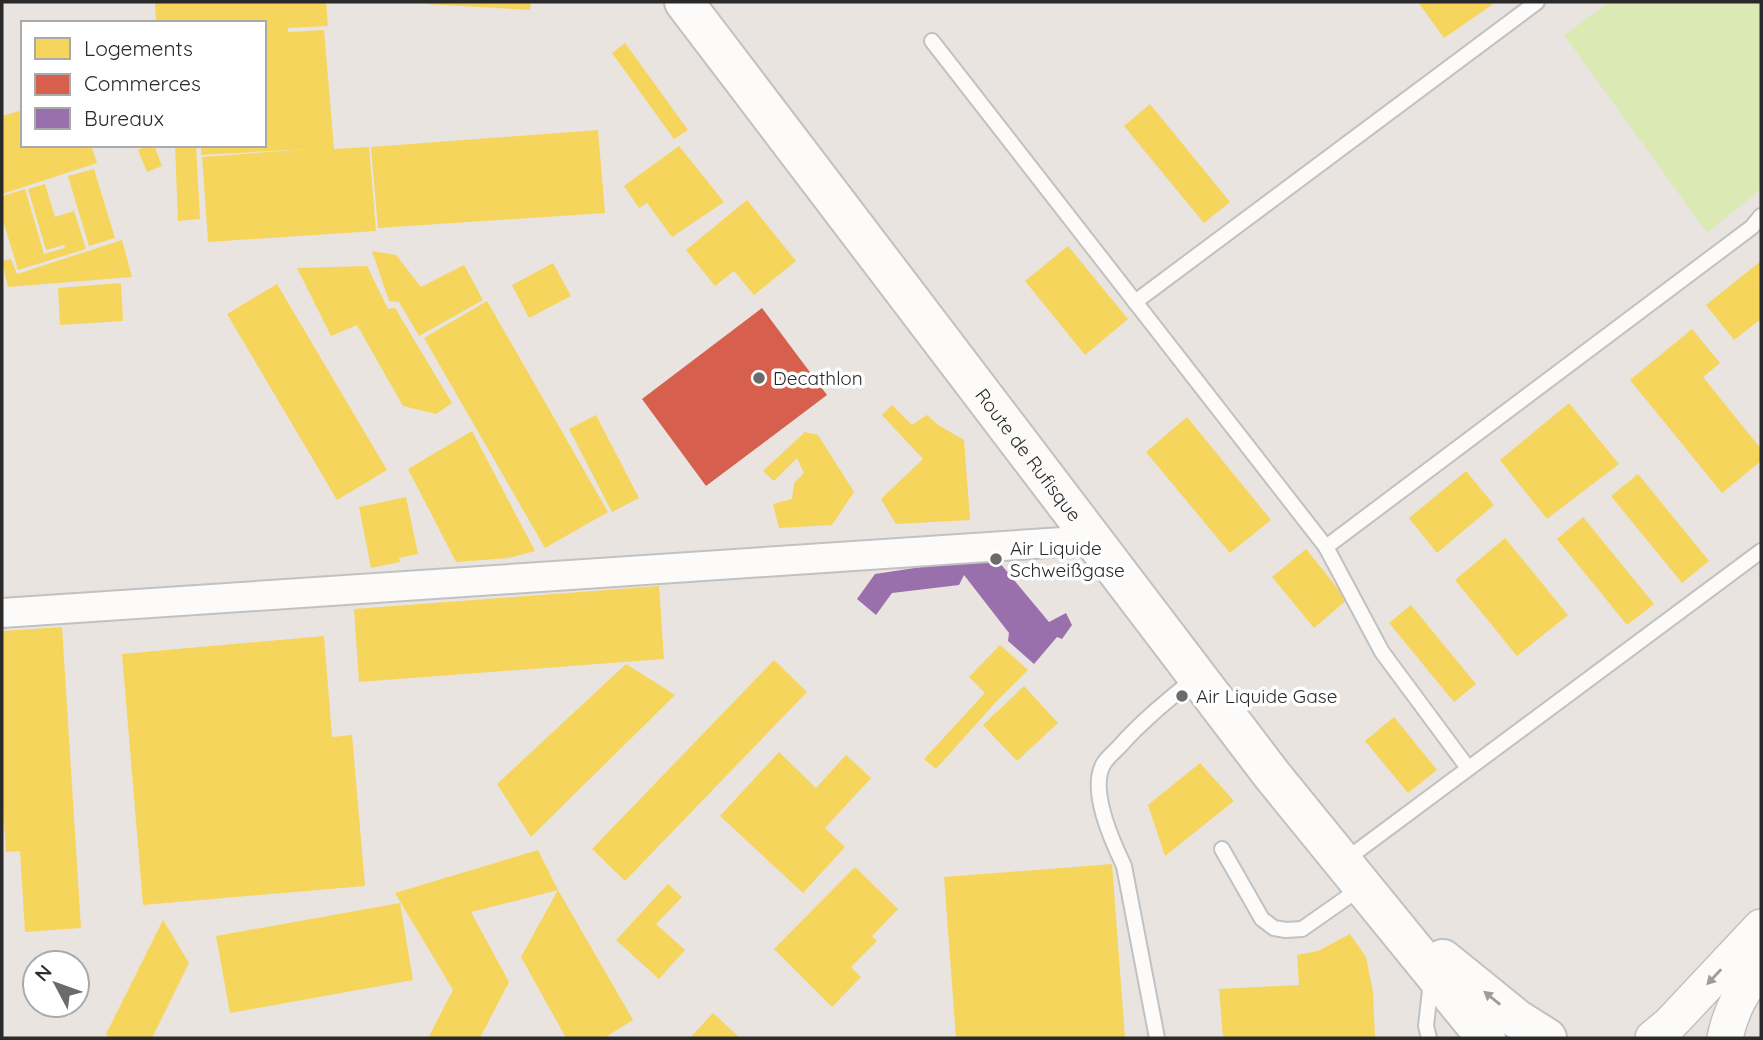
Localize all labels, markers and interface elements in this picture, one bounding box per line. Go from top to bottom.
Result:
legend [21,21,266,147]
text: Logements [84,35,193,61]
text: Commerces [84,70,201,96]
text: Bureaux [84,105,164,131]
place label: Decathlon [773,366,863,390]
marker: Decathlon [751,370,767,386]
street label: Route de Rufisque [970,384,1087,526]
place label: Air Liquide Schweißgase [1010,536,1125,582]
marker: Air Liquide Schweißgase [988,551,1004,567]
place label: Air Liquide Gase [1196,684,1338,708]
marker: Air Liquide Gase [1174,688,1190,704]
north arrow [21,949,91,1019]
text: N [30,960,57,986]
one-way arrow [1707,968,1723,985]
one-way arrow [1483,991,1501,1006]

